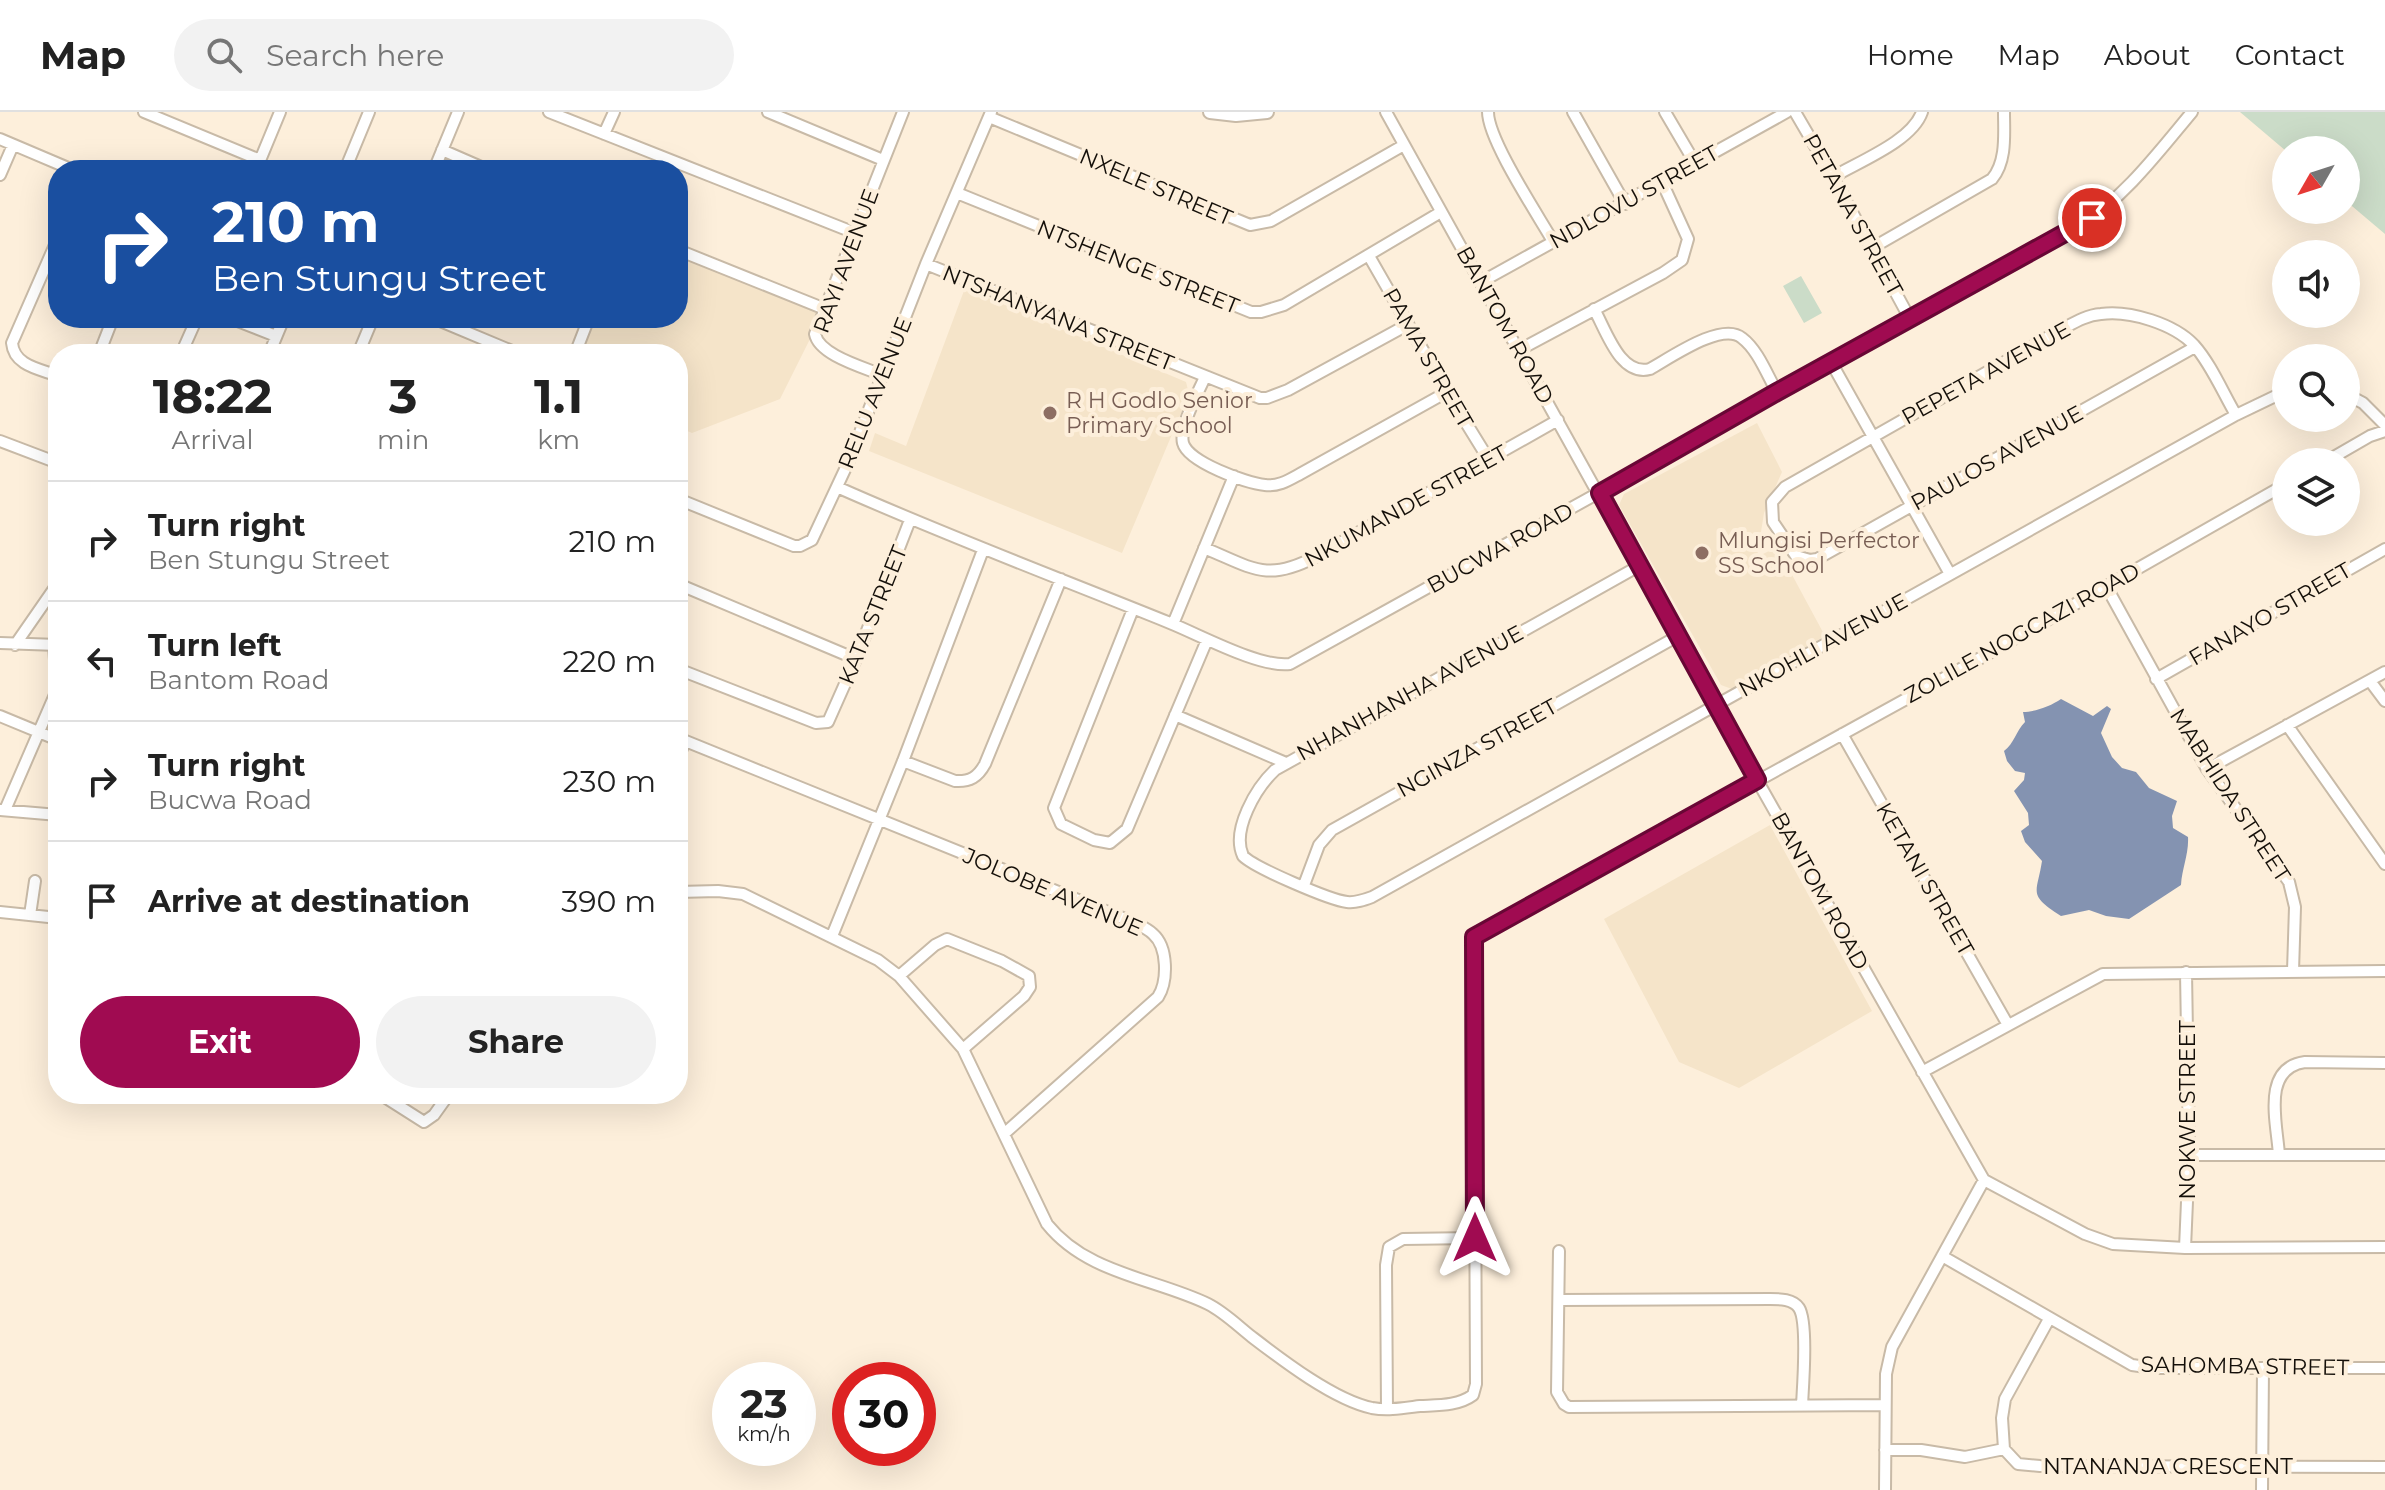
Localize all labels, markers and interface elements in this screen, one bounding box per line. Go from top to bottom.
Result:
search box [174,19,734,91]
text: Map [40,32,126,79]
icon: search [202,33,246,77]
text: Search here [266,37,444,74]
text: Home [1867,38,1954,72]
text: Map [1998,38,2060,72]
text: About [2104,38,2191,72]
text: Contact [2235,38,2345,72]
street label: PETANA STREET [1797,129,1909,301]
north arrow [2272,136,2360,224]
map controls [2272,136,2360,536]
street label: NDLOVU STREET [1545,139,1724,255]
street label: NXELE STREET [1075,143,1237,232]
pin [2058,184,2126,252]
street label: RAYI AVENUE [807,185,885,337]
text: 210 m [212,188,380,256]
icon: right [80,192,184,296]
icon: arrive [2070,196,2114,240]
street label: NTSHENGE STREET [1033,214,1243,320]
button: sound [2272,240,2360,328]
street label: BANTOM ROAD [1451,242,1559,408]
text: Ben Stungu Street [212,256,547,300]
street label: NTSHANYANA STREET [938,259,1178,377]
street label: PAMA STREET [1377,283,1479,433]
street label: RELU AVENUE [832,313,918,473]
street label: PEPETA AVENUE [1897,315,2075,431]
button: search [2272,344,2360,432]
text: 18:22 [153,367,272,425]
text: 3 [389,367,417,425]
text: 1.1 [534,367,583,425]
place label: R H Godlo Senior Primary School [1066,387,1253,439]
street label: PAULOS AVENUE [1906,399,2088,517]
marker: R H Godlo Senior Primary School [1041,404,1059,422]
text: Arrival [172,424,254,456]
text: min [377,424,429,456]
text: km [537,424,580,456]
street label: NKUMANDE STREET [1300,439,1513,573]
button: layers [2272,448,2360,536]
street label: BUCWA ROAD [1422,497,1578,599]
text: Turn right [148,507,305,544]
icon: right [80,519,124,563]
text: 210 m [569,523,656,560]
place label: Mlungisi Perfector SS School [1718,527,1920,579]
street label: KATA STREET [833,541,913,688]
text: Ben Stungu Street [148,544,390,576]
marker: Mlungisi Perfector SS School [1693,544,1711,562]
street label: FANAYO STREET [2184,556,2356,671]
street label: ZOLILE NOGCAZI ROAD [1900,557,2144,709]
street label: NKOHLI AVENUE [1734,587,1912,703]
street label: NHANHANHA AVENUE [1292,619,1528,767]
text: Turn left [148,627,281,664]
icon: left [80,639,124,683]
text: 220 m [562,643,656,680]
text: Bantom Road [148,664,329,696]
street label: NGINZA STREET [1392,693,1562,803]
street label: MABHIDA STREET [2164,703,2296,887]
text: Turn right [148,747,305,784]
icon: right [80,759,124,803]
text: 230 m [562,763,656,800]
text: Bucwa Road [148,784,312,816]
street label: KETANI STREET [1870,798,1980,961]
street label: BANTOM ROAD [1766,808,1874,974]
street label: JOLOBE AVENUE [958,842,1147,942]
icon: arrive [80,879,124,923]
text: Arrive at destination [148,883,470,920]
text: 390 m [561,883,656,920]
button: Exit [80,996,360,1088]
button: Share [376,996,656,1088]
street label: NOKWE STREET [2174,1020,2201,1200]
position arrow [1433,1196,1517,1280]
street label: SAHOMBA STREET [2140,1351,2350,1381]
speed limit sign: 30 [832,1362,936,1466]
text: 23 [740,1379,788,1428]
text: km/h [737,1422,791,1446]
street label: NTANANJA CRESCENT [2043,1453,2293,1480]

